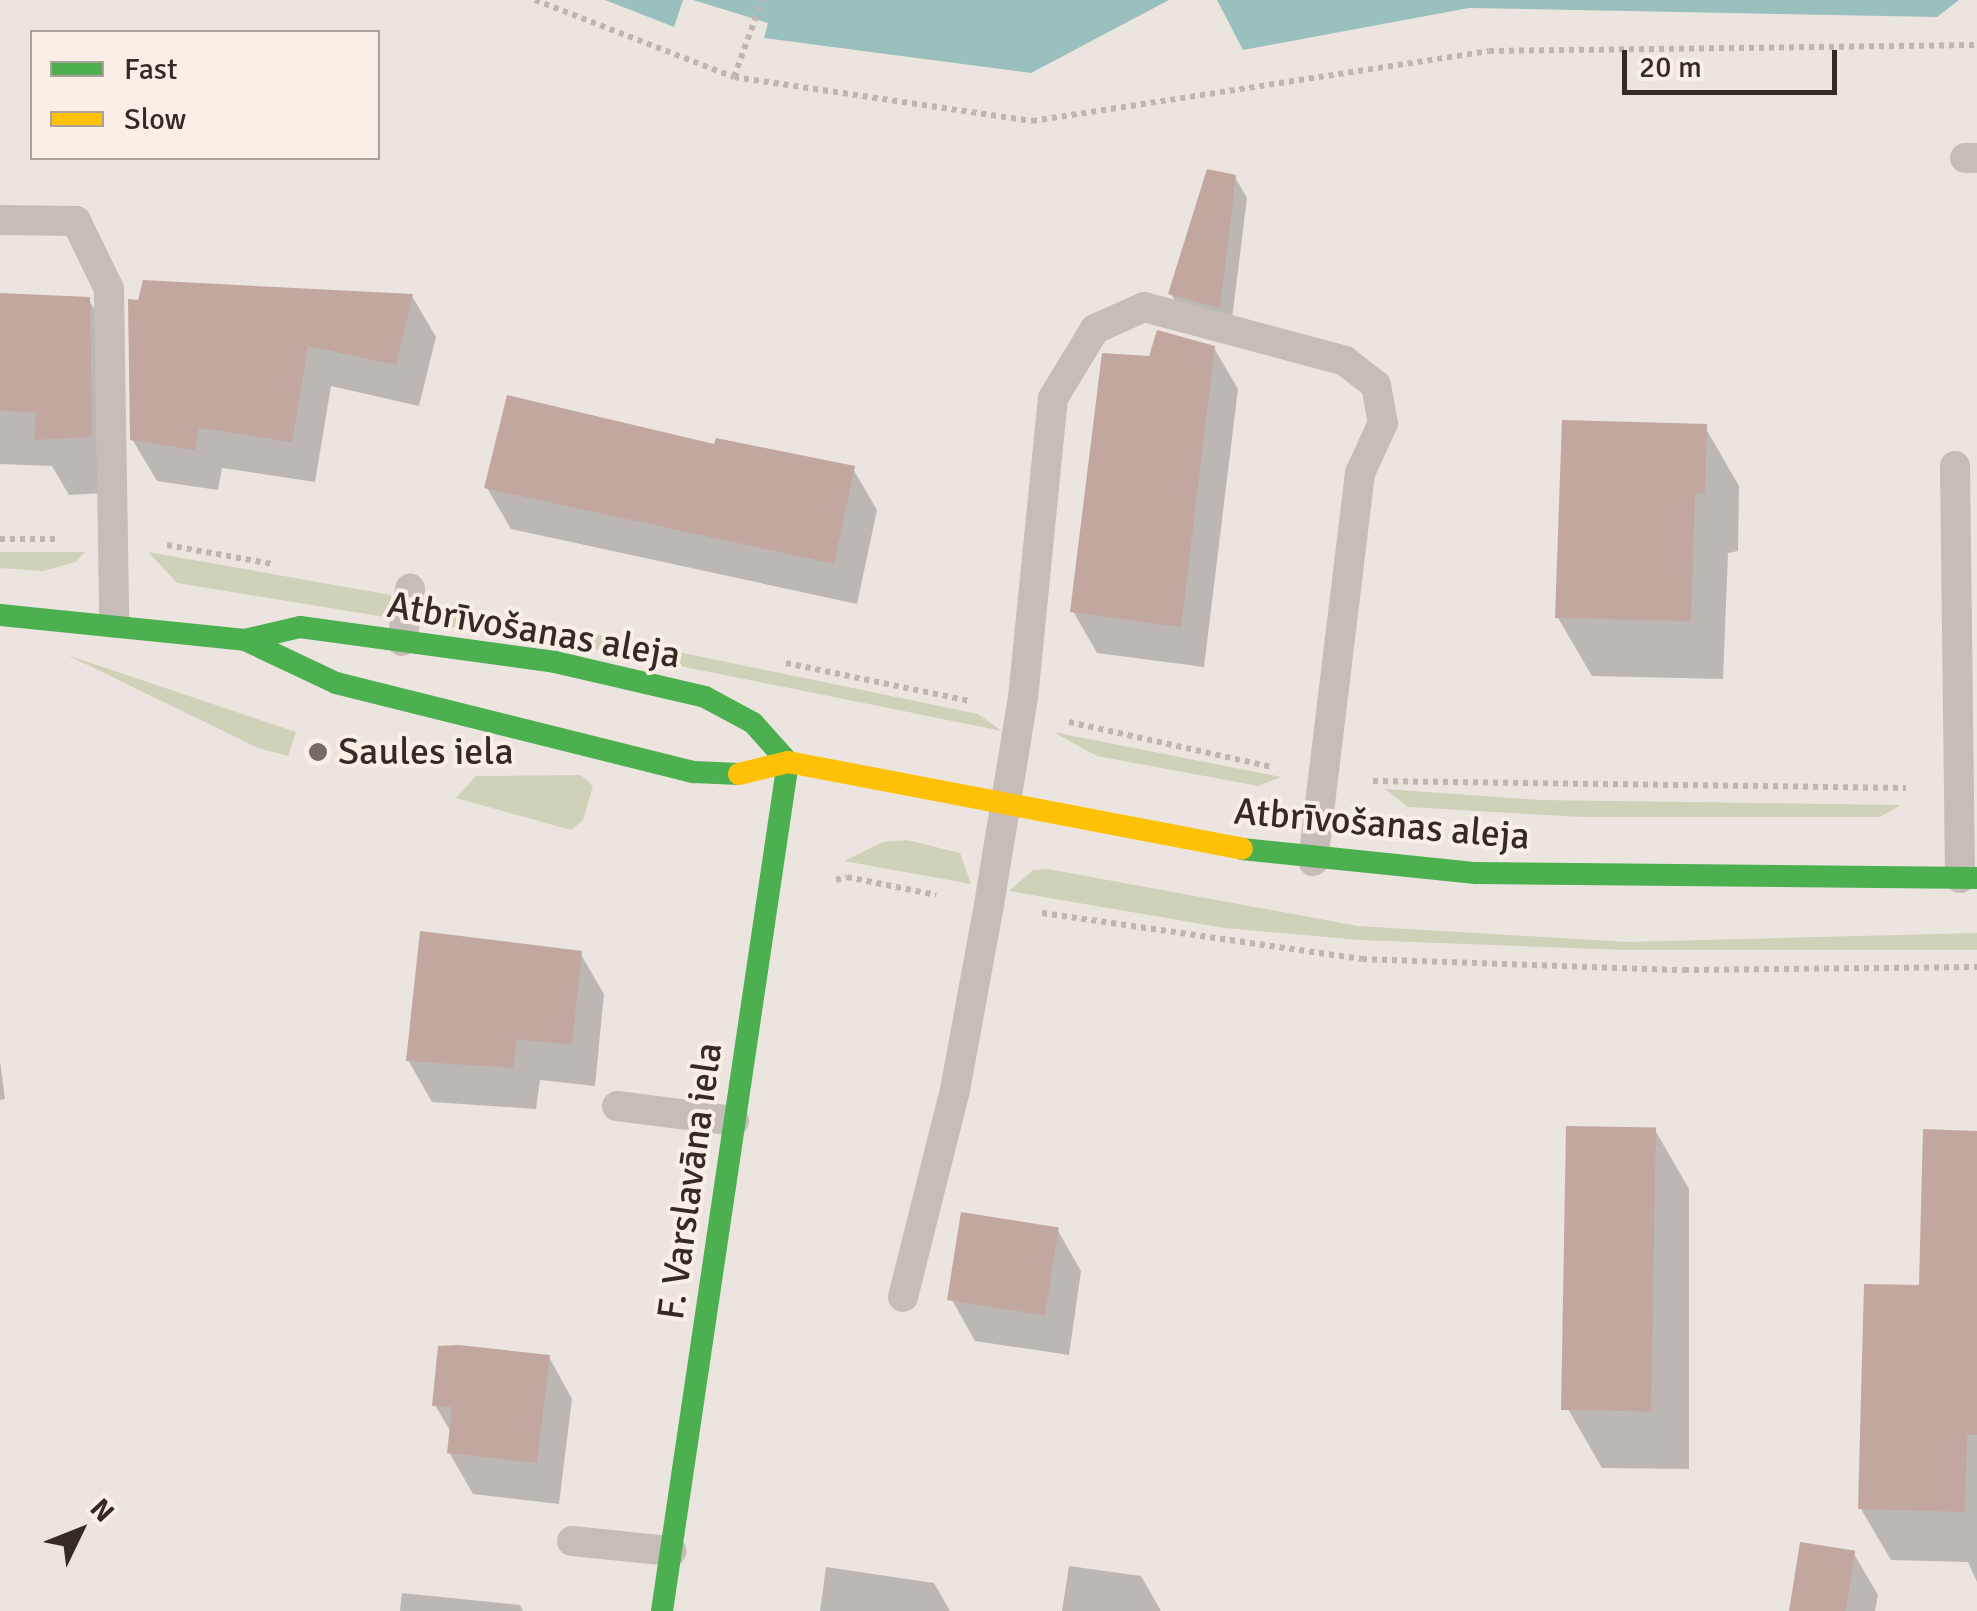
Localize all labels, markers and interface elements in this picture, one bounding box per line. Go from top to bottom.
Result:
legend [30,30,380,160]
scale bar [1627,30,1842,92]
text: 20 m [1639,49,1702,86]
text: Fast [124,51,177,88]
text: Slow [124,101,186,138]
street label: Atbrīvošanas aleja [384,582,684,678]
place label: Saules iela [338,729,514,775]
marker: Saules iela [307,741,329,763]
street label: Atbrīvošanas aleja [1232,788,1532,860]
street label: F. Varslavāna iela [648,1040,732,1322]
north arrow [30,1481,130,1581]
text: N [83,1492,121,1529]

